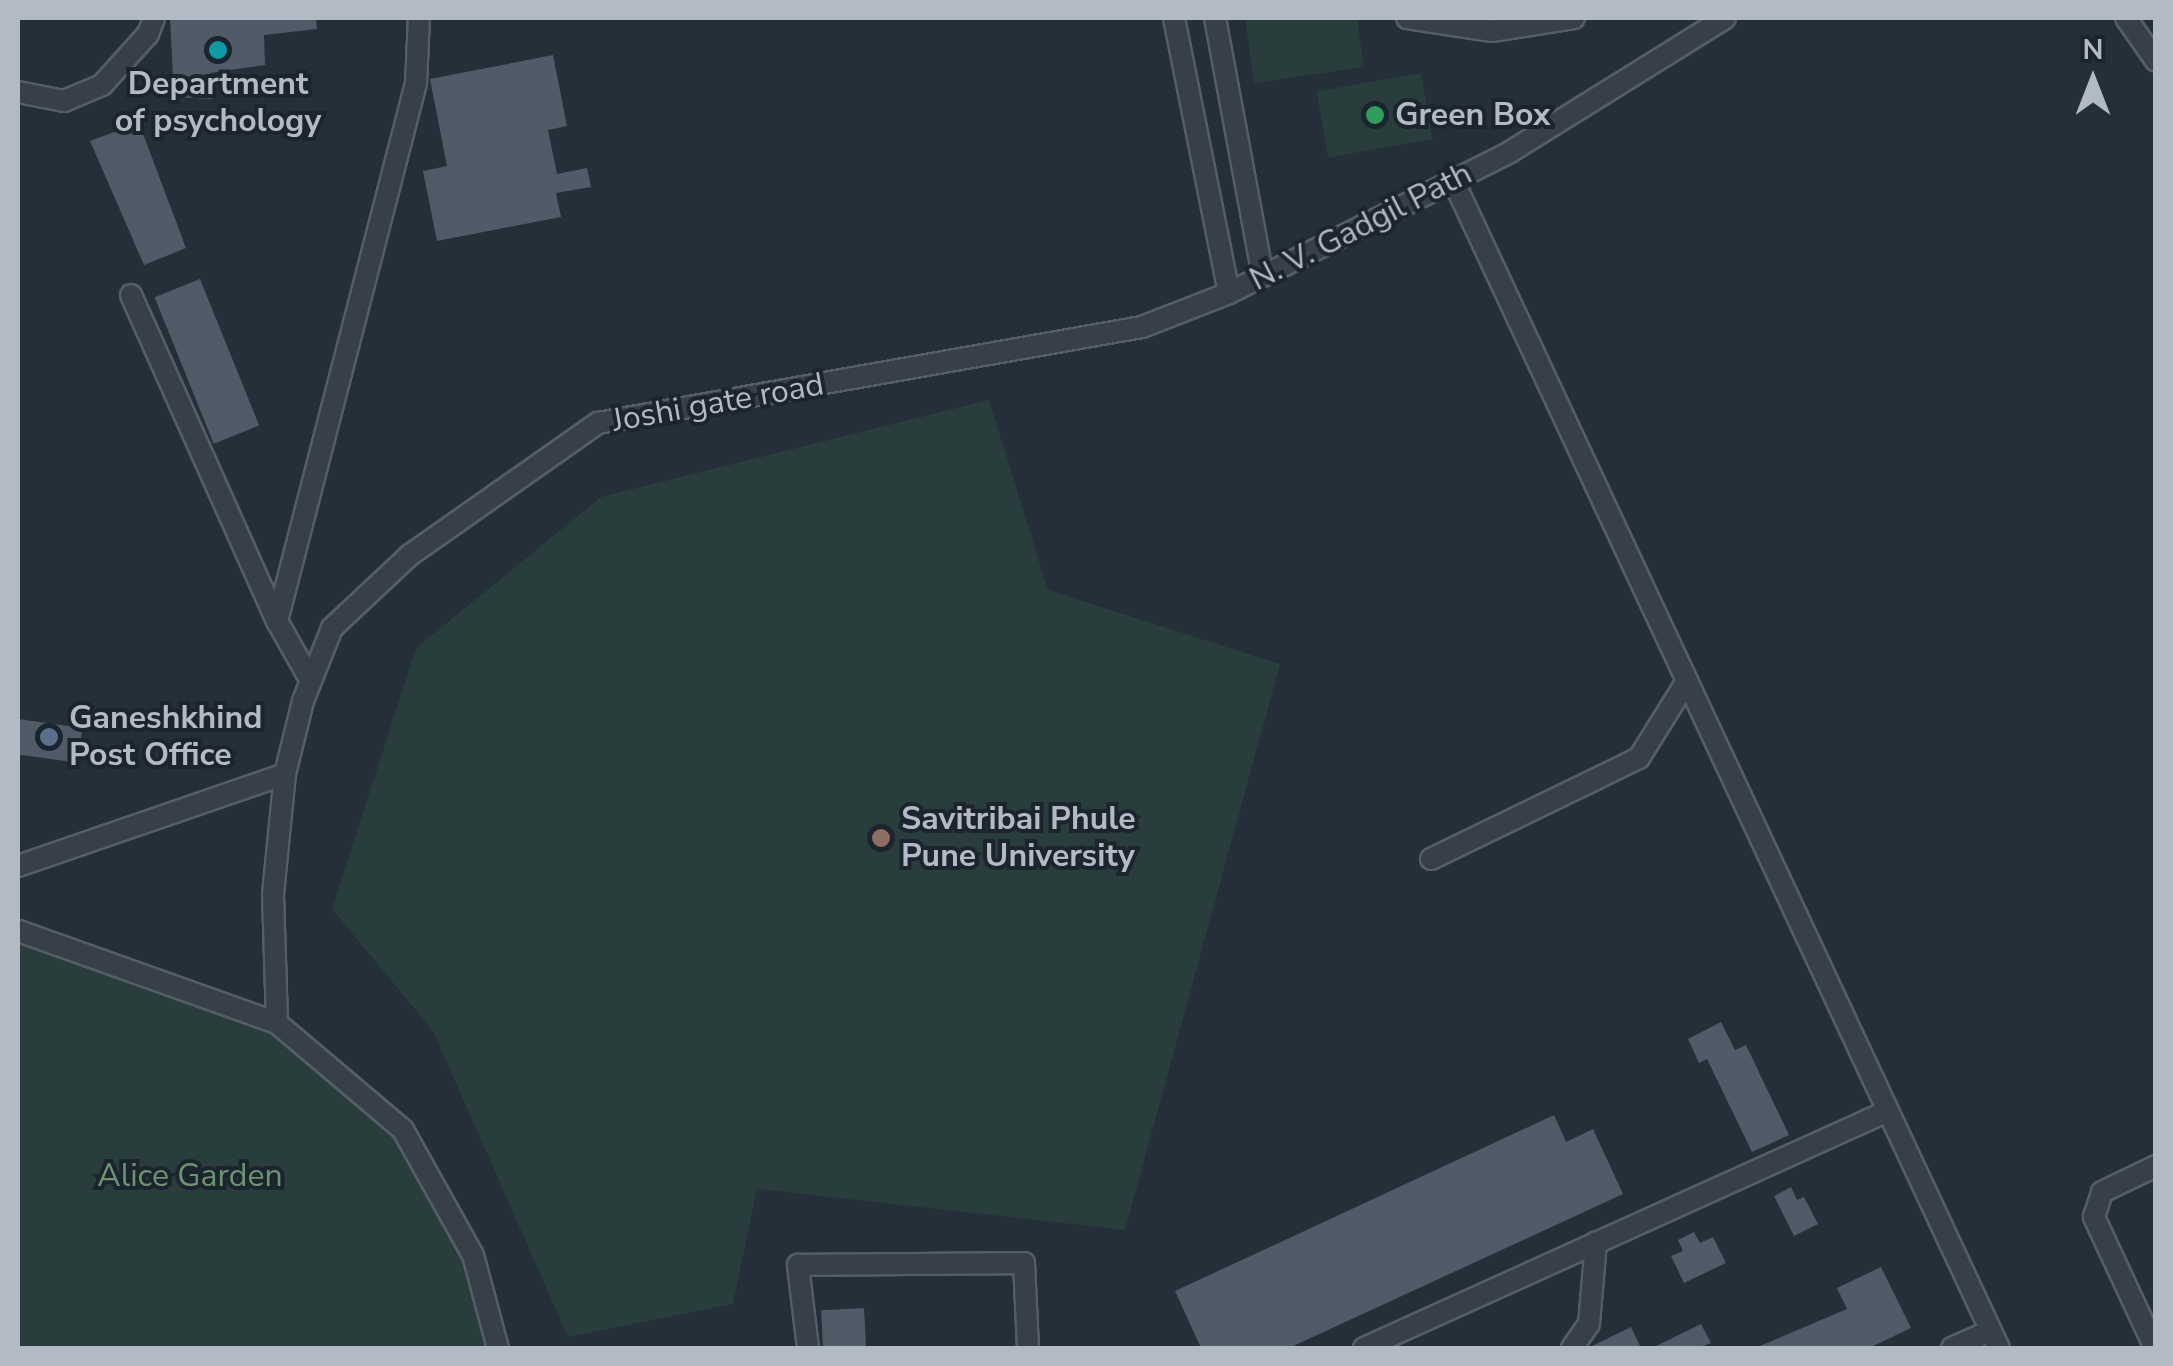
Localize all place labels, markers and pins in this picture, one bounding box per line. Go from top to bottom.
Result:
marker: Department of psychology [207,39,229,61]
place label: Department of psychology [115,66,321,141]
place label: Green Box [1395,96,1550,134]
marker: Green Box [1364,104,1386,126]
place label: Ganeshkhind Post Office [69,700,262,775]
marker: Ganeshkhind Post Office [38,726,60,748]
place label: Savitribai Phule Pune University [901,801,1136,876]
marker: Savitribai Phule Pune University [870,827,892,849]

